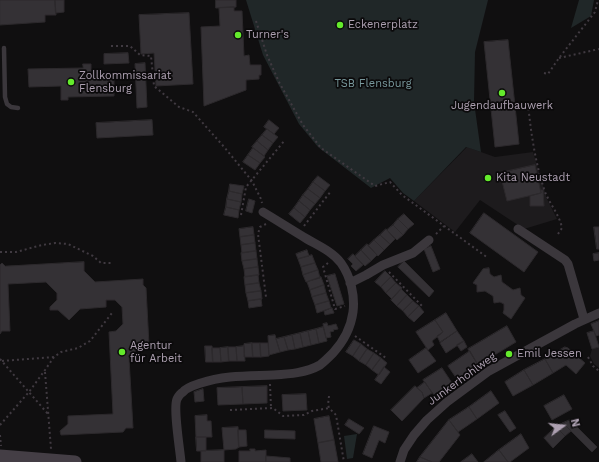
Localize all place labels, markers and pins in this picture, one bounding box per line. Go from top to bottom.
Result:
place label: Eckenerplatz [348,18,418,32]
marker: Eckenerplatz [335,20,345,30]
place label: Turner's [246,28,289,42]
marker: Turner's [233,30,243,40]
place label: Zollkommissariat Flensburg [79,69,171,95]
marker: Zollkommissariat Flensburg [66,77,76,87]
marker: Jugendaufbauwerk [497,88,507,98]
place label: Jugendaufbauwerk [451,99,553,113]
place label: Kita Neustadt [496,171,570,185]
marker: Kita Neustadt [483,173,493,183]
place label: Agentur für Arbeit [130,339,182,365]
marker: Agentur für Arbeit [117,347,127,357]
place label: Emil Jessen [517,347,582,361]
marker: Emil Jessen [504,349,514,359]

